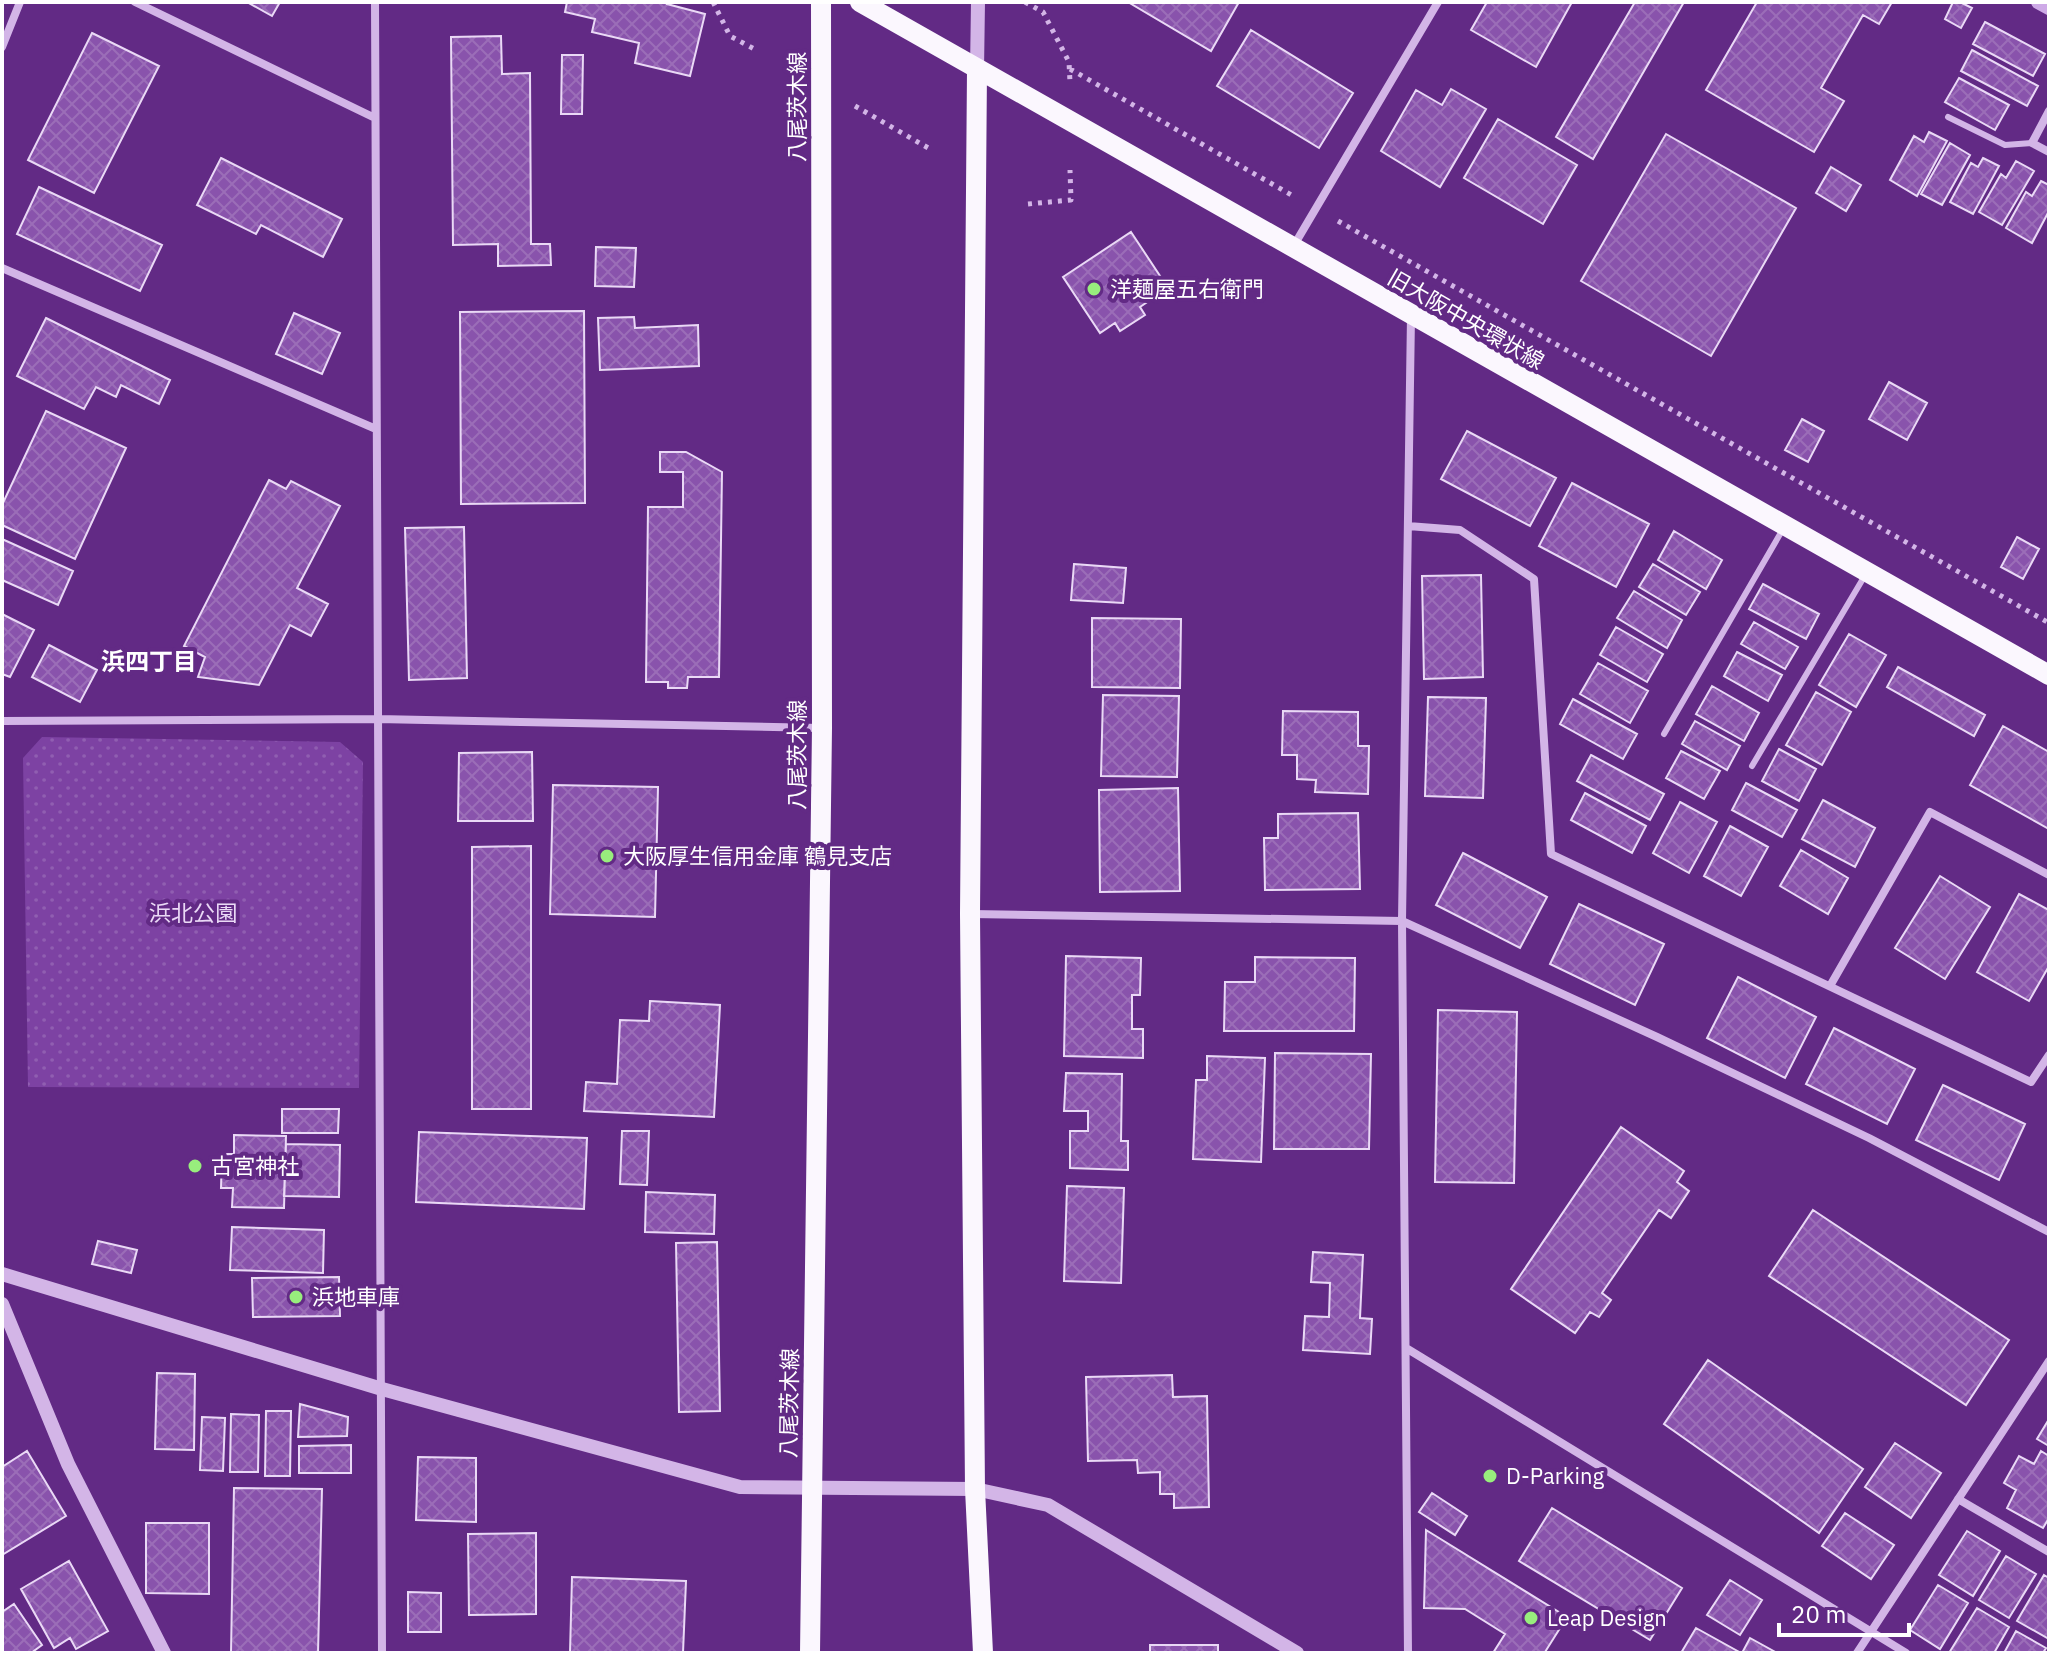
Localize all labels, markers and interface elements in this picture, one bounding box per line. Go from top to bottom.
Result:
street label: 八尾茨木線 [782,52,811,162]
street label: 旧大阪中央環状線 [1383,262,1550,375]
place label: 洋麺屋五右衛門 [1110,274,1264,303]
marker: 洋麺屋五右衛門 [1085,280,1103,298]
district label: 浜四丁目 [101,645,197,677]
street label: 八尾茨木線 [782,700,811,810]
place label: 大阪厚生信用金庫 鶴見支店 [623,841,892,870]
marker: 大阪厚生信用金庫 鶴見支店 [598,847,616,865]
park label: 浜北公園 [149,898,237,927]
place label: 古宮神社 [211,1151,299,1180]
marker: 古宮神社 [186,1157,204,1175]
place label: 浜地車庫 [312,1282,400,1311]
marker: 浜地車庫 [287,1288,305,1306]
street label: 八尾茨木線 [773,1348,804,1458]
place label: D-Parking [1506,1461,1604,1490]
marker: D-Parking [1481,1467,1499,1485]
scale bar [1779,1587,1909,1637]
text: 20 m [1791,1598,1846,1630]
place label: Leap Design [1547,1603,1667,1632]
marker: Leap Design [1522,1609,1540,1627]

